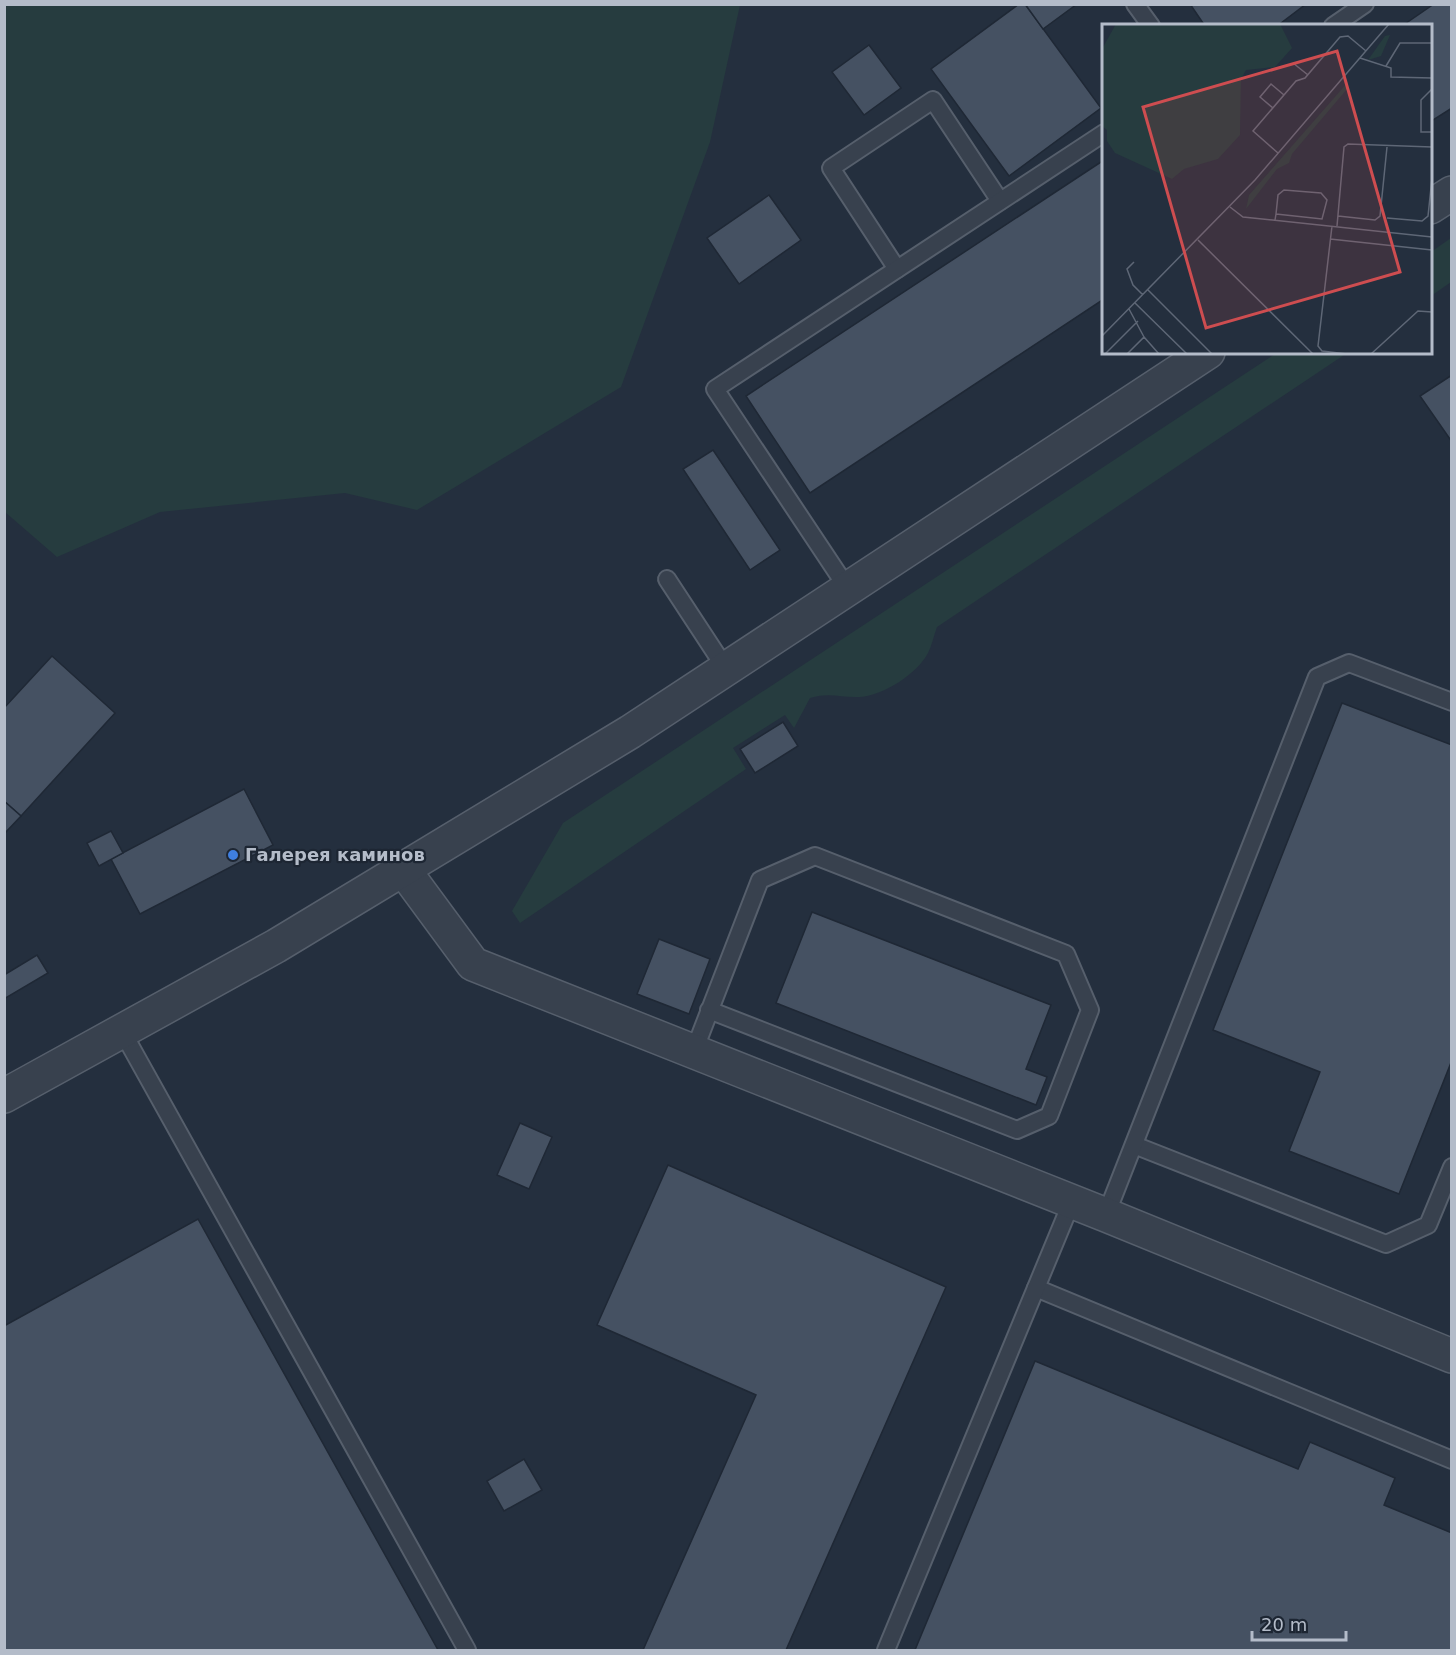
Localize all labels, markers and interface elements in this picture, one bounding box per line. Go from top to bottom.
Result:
inset map [1102,24,1432,354]
place label: Галерея каминов [245,844,425,865]
marker: Галерея каминов [226,848,240,862]
scale bar [1252,1604,1346,1642]
text: 20 m [1261,1614,1307,1635]

